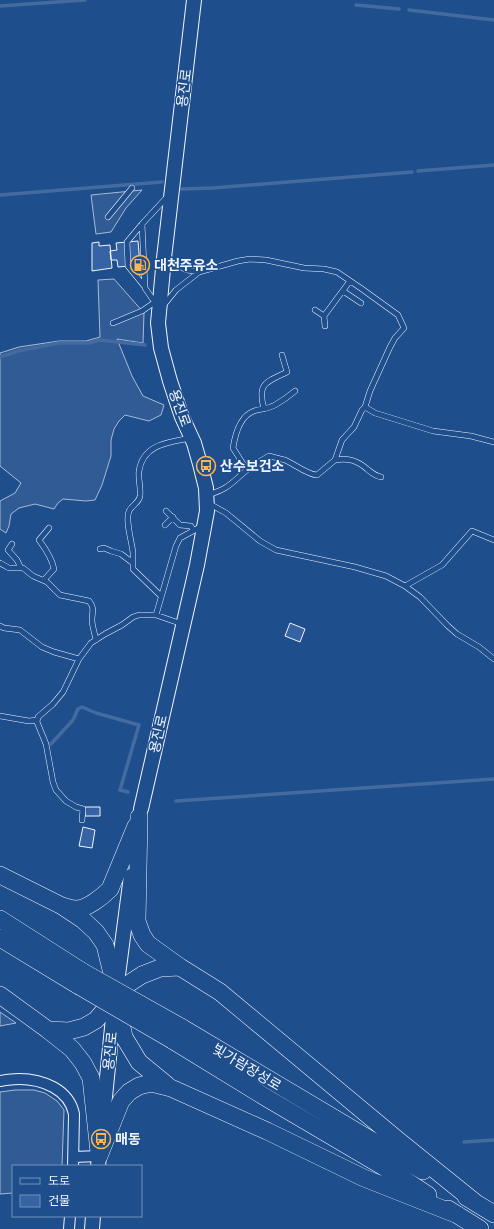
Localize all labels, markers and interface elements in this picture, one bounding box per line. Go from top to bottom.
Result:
street label: 용진로 [174,68,194,108]
fuel station icon: 대천주유소 [129,254,151,276]
place label: 대천주유소 [154,257,219,273]
street label: 용진로 [166,387,194,429]
bus stop icon: 산수보건소 [195,455,217,477]
place label: 산수보건소 [220,458,285,474]
street label: 용진로 [146,713,170,755]
street label: 용진로 [100,1031,120,1071]
street label: 빛가람장성로 [210,1040,284,1094]
bus stop icon: 매동 [90,1128,112,1150]
place label: 매동 [115,1131,141,1147]
legend [12,1165,142,1217]
text: 도로 [48,1174,70,1188]
text: 건물 [48,1194,70,1208]

